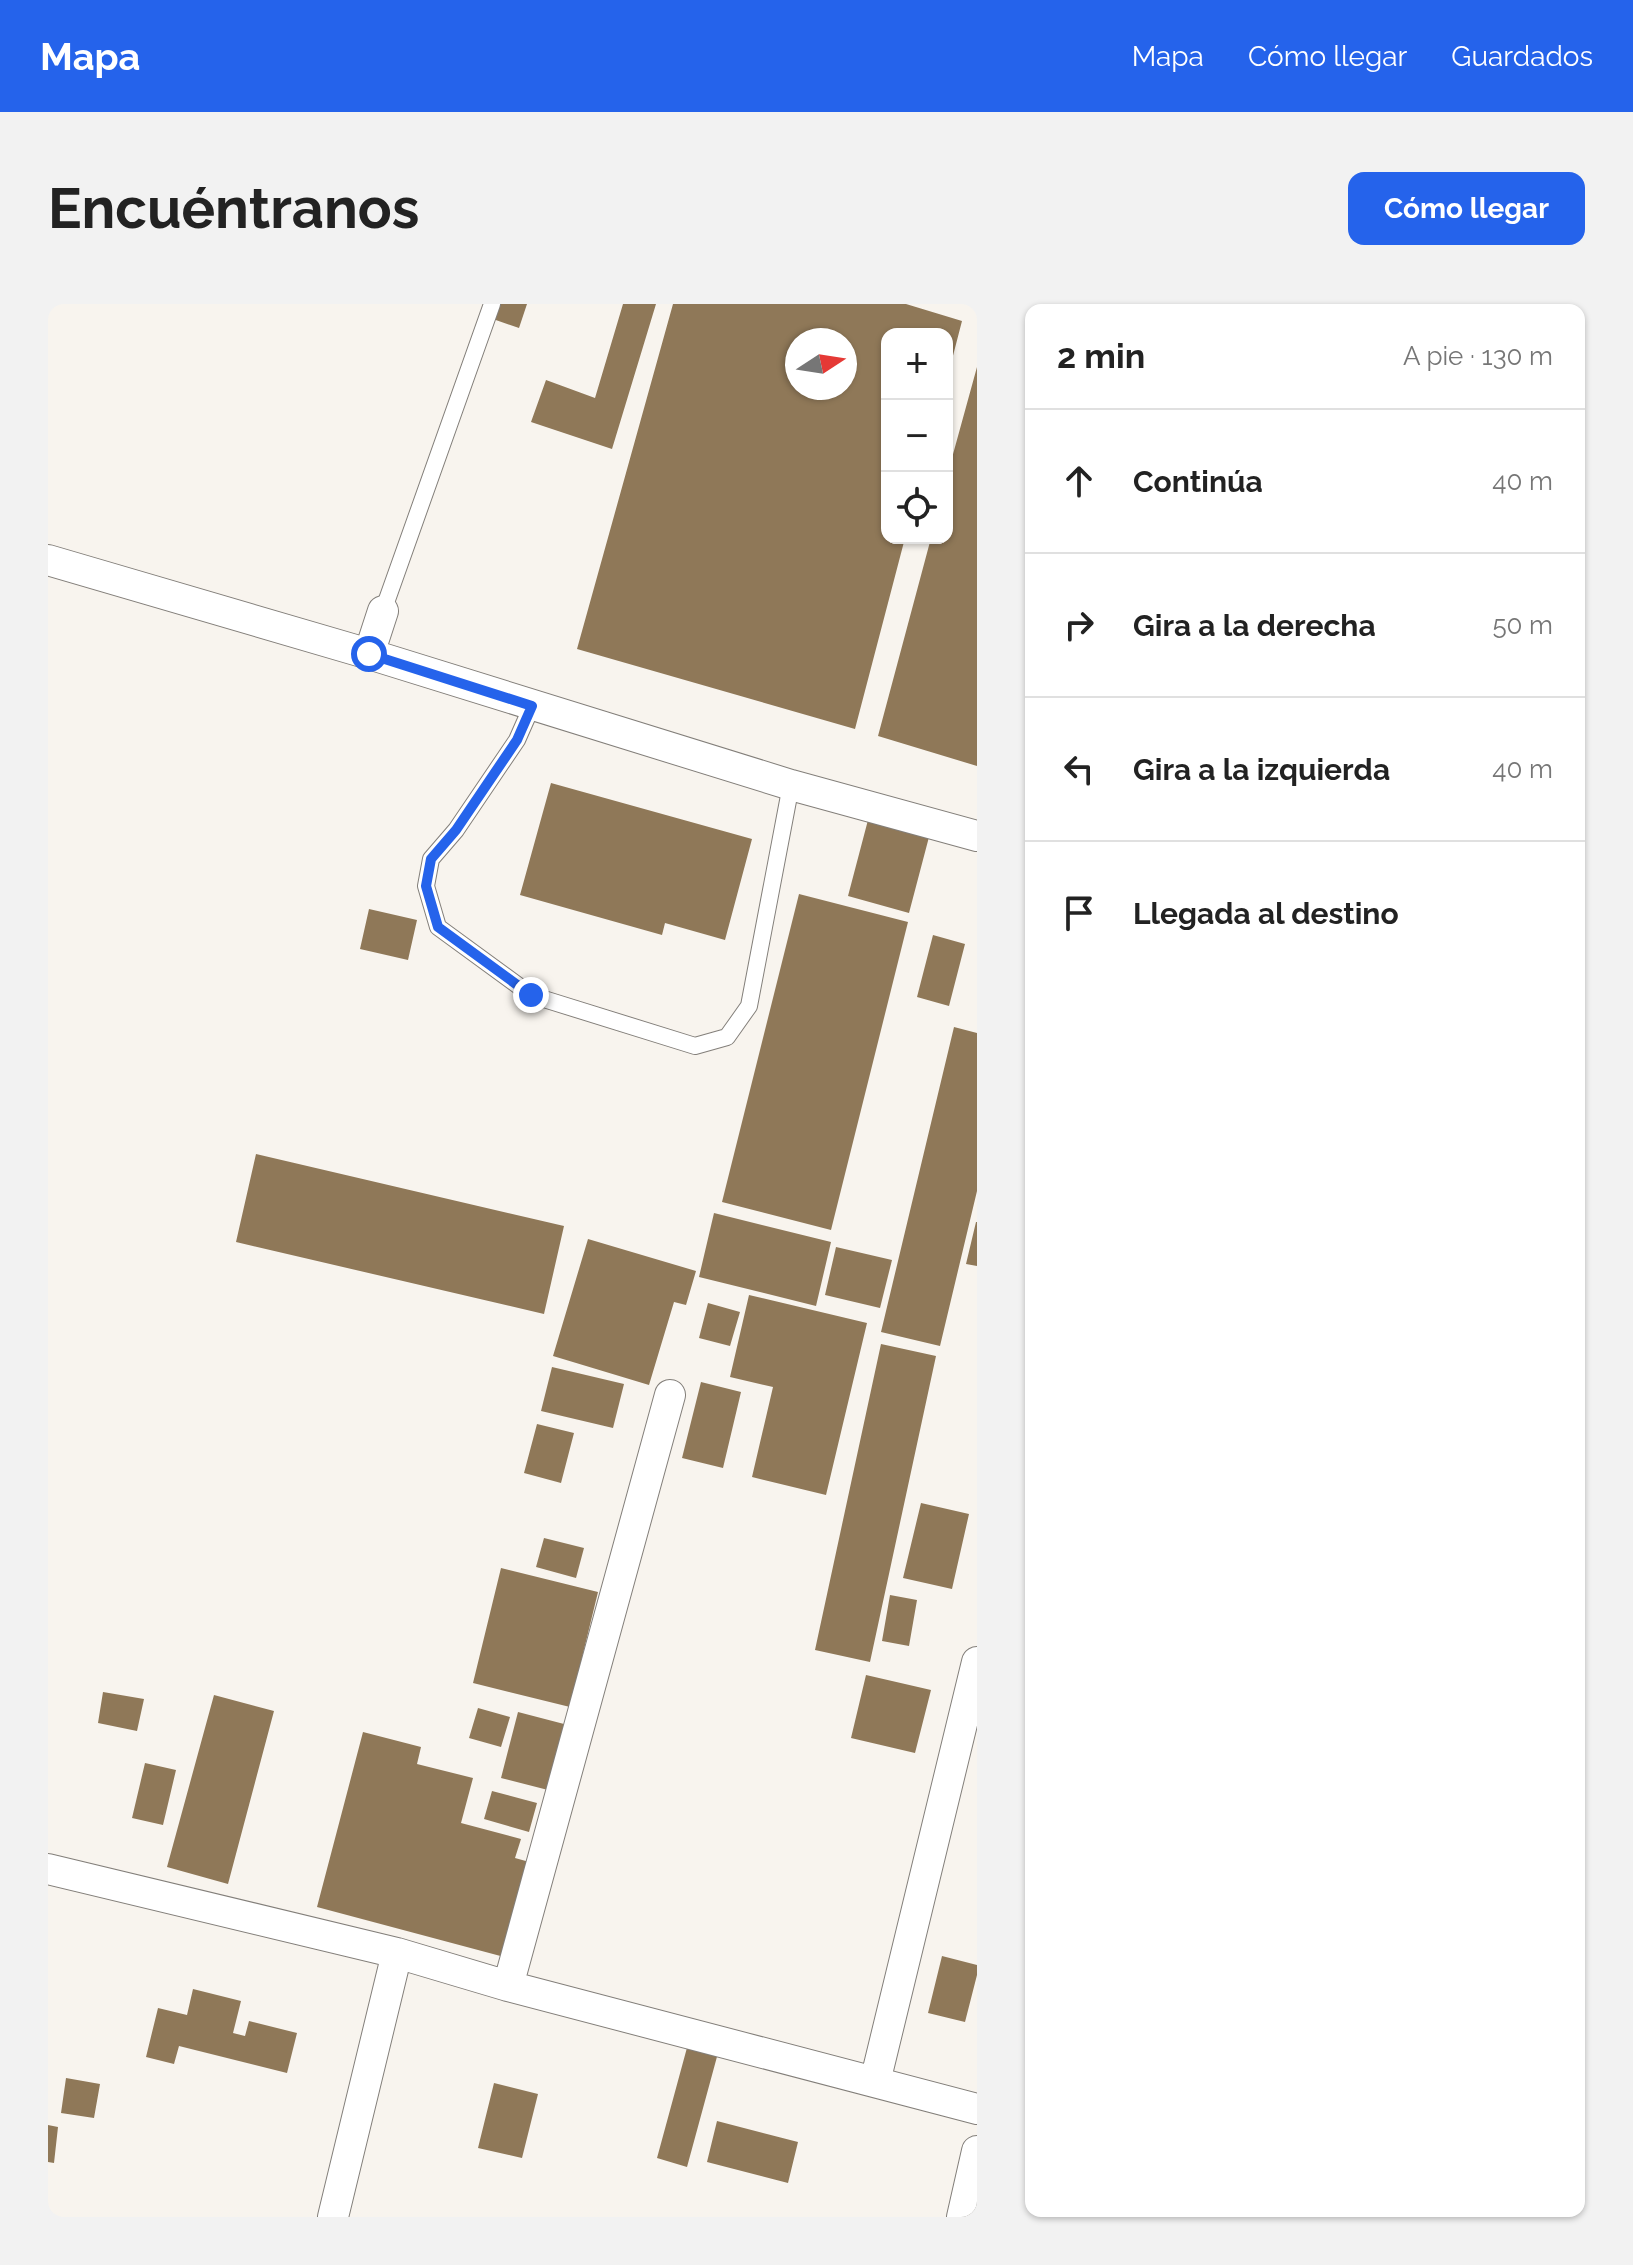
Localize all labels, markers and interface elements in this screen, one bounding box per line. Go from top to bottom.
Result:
text: Mapa [40,34,140,79]
text: Mapa [1132,40,1204,73]
text: Cómo llegar [1248,40,1407,73]
text: Guardados [1451,40,1593,73]
button: Cómo llegar [1348,172,1585,245]
text: Encuéntranos [48,175,419,241]
north arrow [785,328,857,400]
map controls [881,328,953,544]
button: + [881,328,953,400]
text: 2 min [1057,336,1145,376]
text: A pie · 130 m [1403,341,1553,371]
button: − [881,400,953,472]
icon: ahead [1057,459,1101,503]
text: Continúa [1133,464,1263,499]
text: 40 m [1492,466,1553,496]
button: locate [881,472,953,544]
icon: right [1057,603,1101,647]
text: Gira a la derecha [1133,608,1376,643]
text: 50 m [1492,610,1553,640]
route start [351,636,387,672]
icon: left [1057,747,1101,791]
text: Gira a la izquierda [1133,752,1390,787]
text: 40 m [1492,754,1553,784]
icon: arrive [1057,891,1101,935]
text: Llegada al destino [1133,896,1399,931]
route end [513,977,549,1013]

